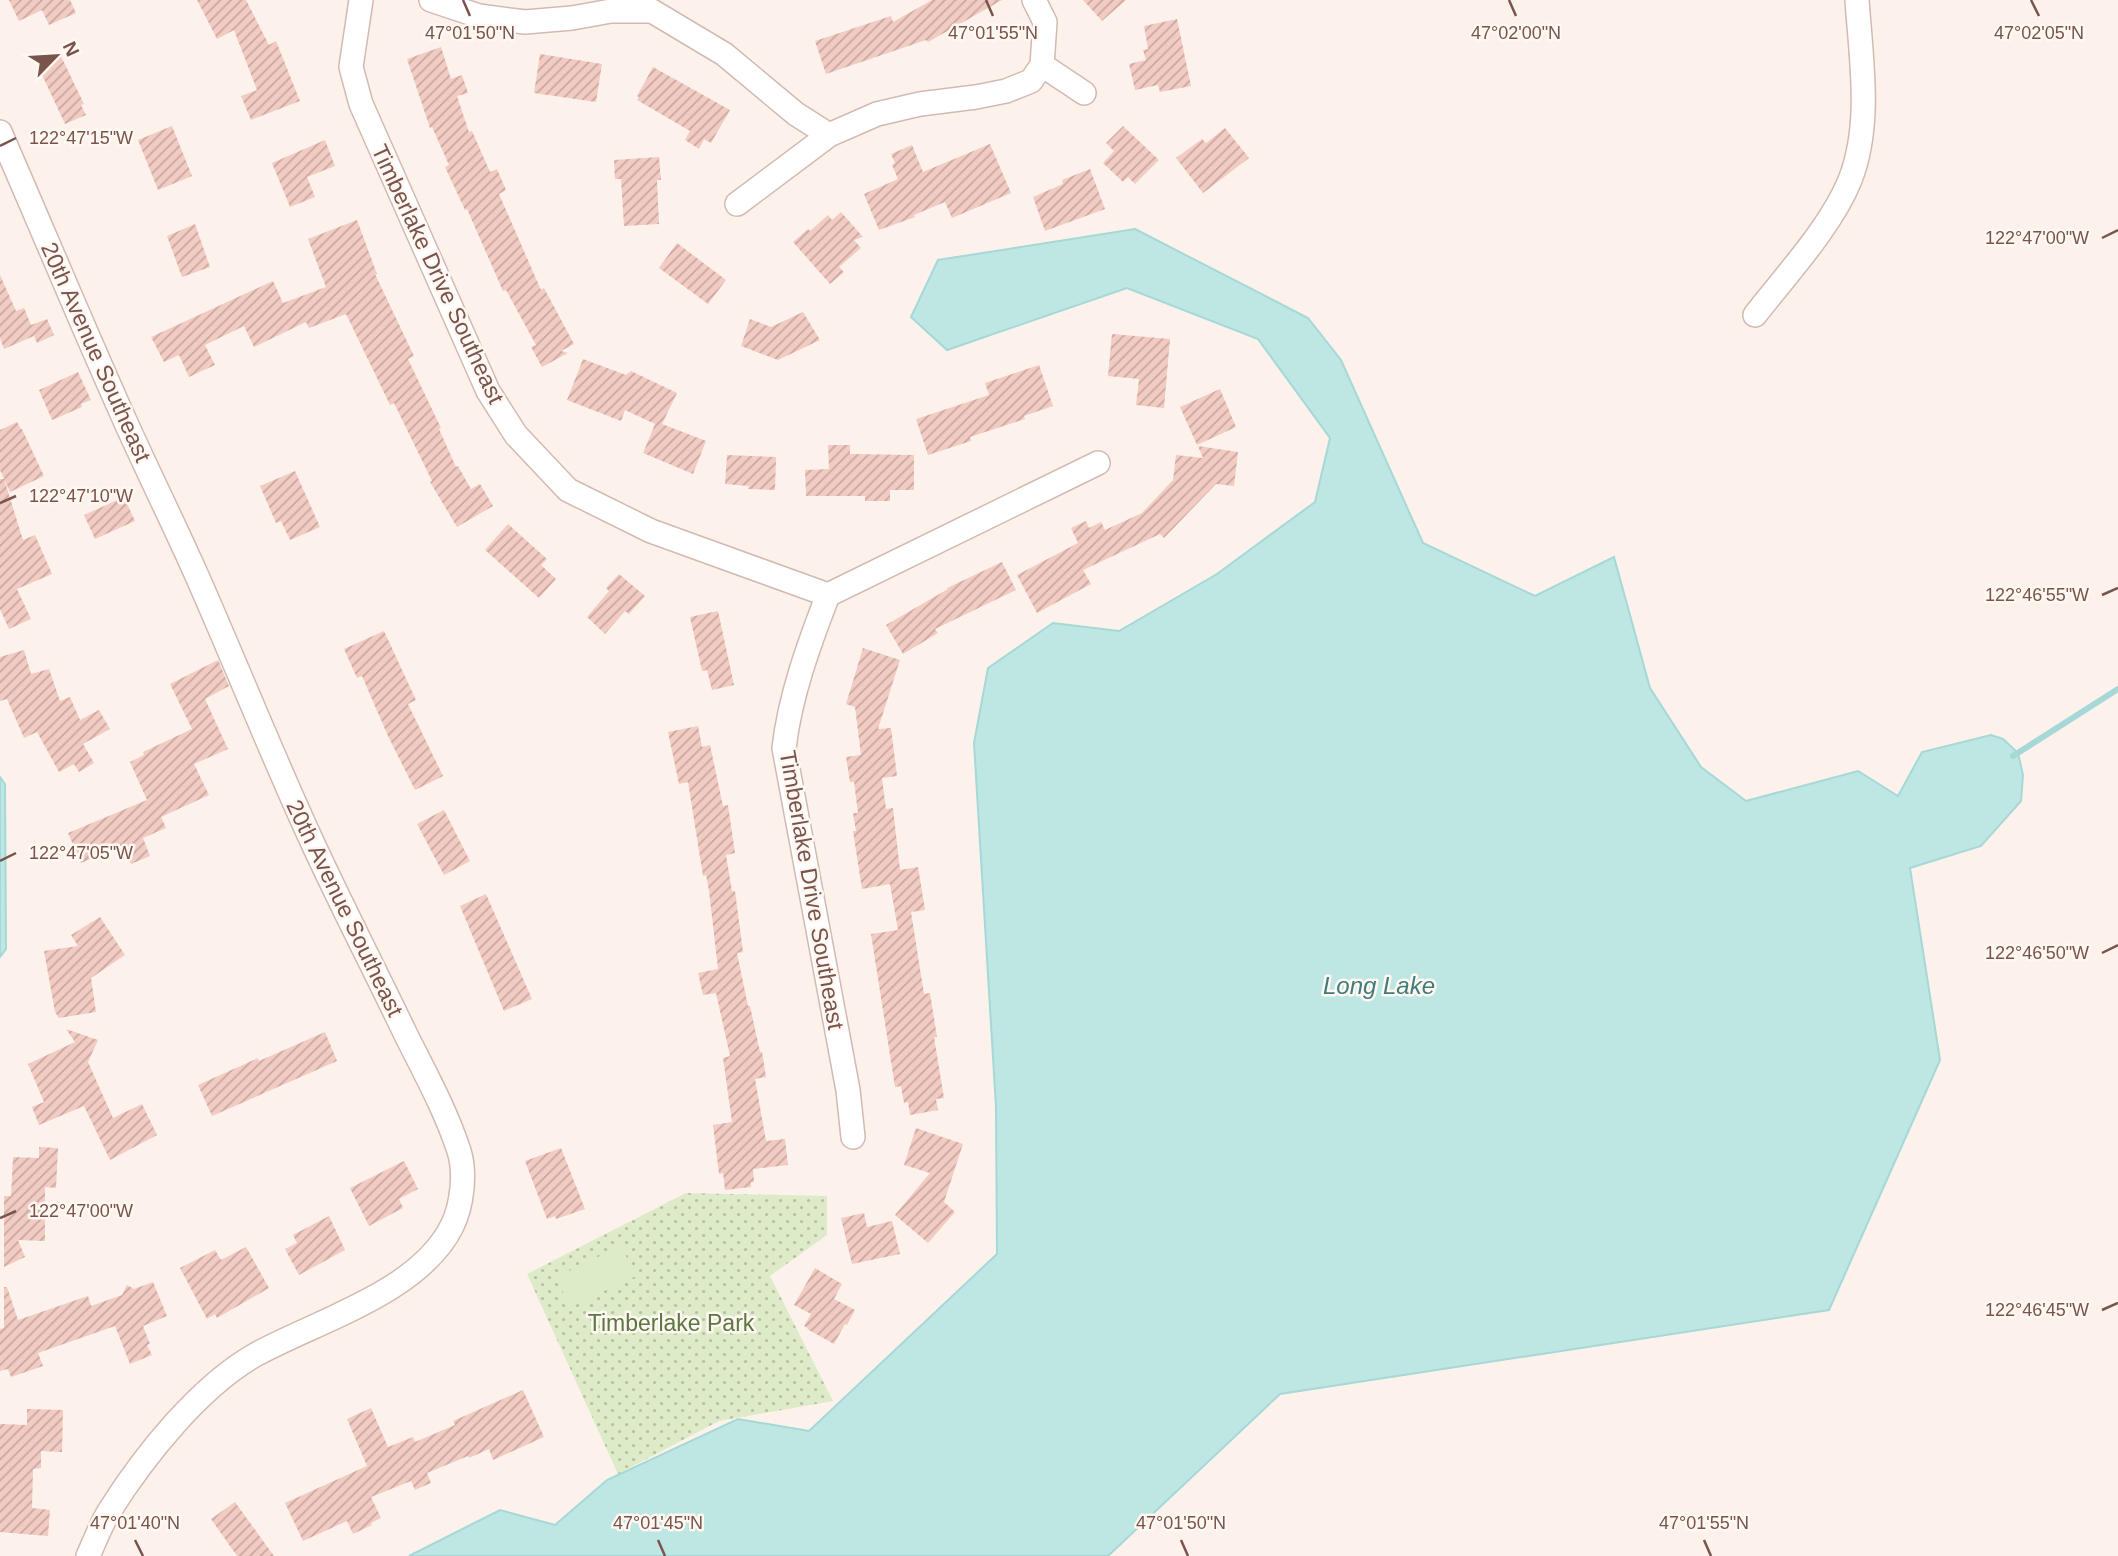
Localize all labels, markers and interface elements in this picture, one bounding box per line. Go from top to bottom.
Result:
north arrow [21,21,91,91]
text: 47°01'50"N [425,23,515,43]
text: 47°01'55"N [948,23,1038,43]
text: 47°02'00"N [1471,23,1561,43]
text: 47°02'05"N [1994,23,2084,43]
text: N [59,38,83,60]
text: 122°47'15"W [29,128,133,148]
street label: Timberlake Drive Southeast [366,140,510,408]
text: 122°47'00"W [1985,228,2089,248]
street label: 20th Avenue Southeast [36,238,156,466]
text: 122°47'10"W [29,486,133,506]
text: 122°46'55"W [1985,585,2089,605]
street label: Timberlake Drive Southeast [775,748,849,1032]
street label: 20th Avenue Southeast [281,796,409,1021]
text: 122°47'05"W [29,843,133,863]
text: 122°46'50"W [1985,943,2089,963]
water label: Long Lake [1323,972,1435,999]
text: 122°47'00"W [29,1201,133,1221]
text: 122°46'45"W [1985,1300,2089,1320]
park label: Timberlake Park [588,1310,755,1336]
text: 47°01'40"N [90,1513,180,1533]
text: 47°01'45"N [613,1513,703,1533]
text: 47°01'50"N [1136,1513,1226,1533]
text: 47°01'55"N [1659,1513,1749,1533]

